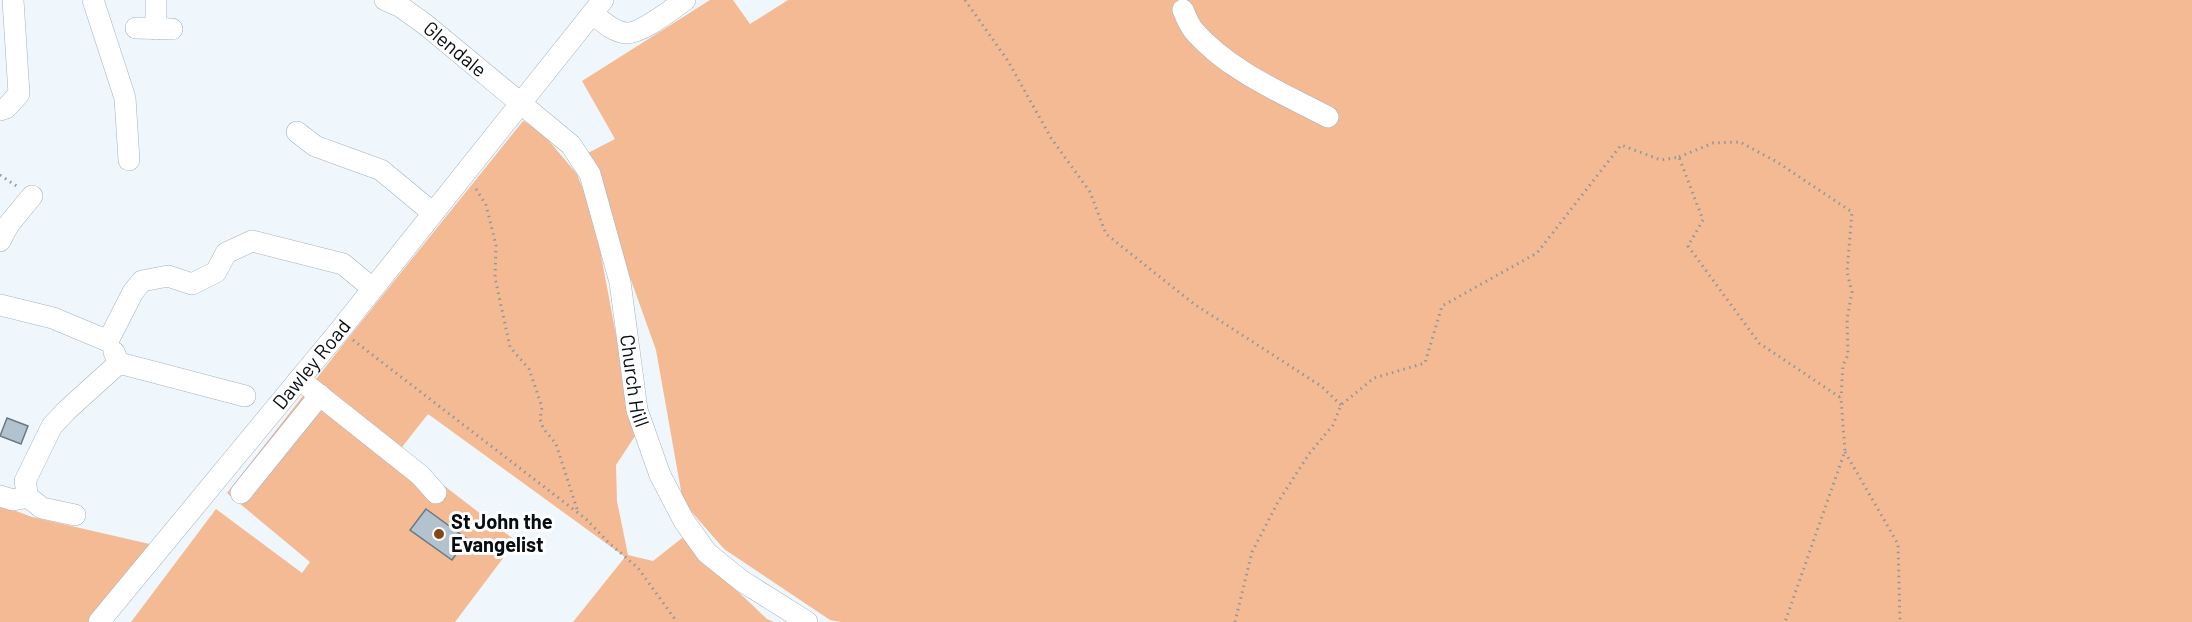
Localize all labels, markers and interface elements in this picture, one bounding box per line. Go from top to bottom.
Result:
street label: Glendale [419,15,492,81]
street label: Dawley Road [267,314,355,414]
street label: Church Hill [616,333,655,430]
place label: St John the Evangelist [451,509,553,556]
marker: St John the Evangelist [432,527,446,541]

